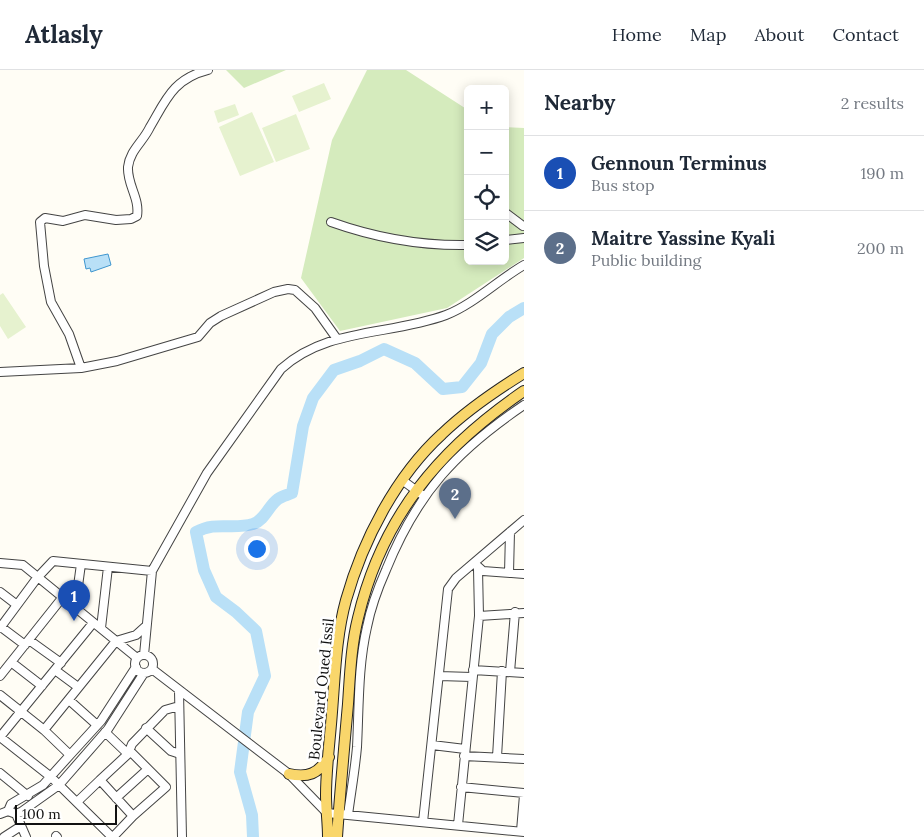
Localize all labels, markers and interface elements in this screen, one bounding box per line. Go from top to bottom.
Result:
text: Atlasly [25,19,103,50]
text: Home [612,23,662,46]
text: Map [690,23,726,46]
text: About [754,23,804,46]
text: Contact [832,23,899,46]
map controls [464,85,509,265]
button: + [464,85,509,130]
text: Nearby [544,89,615,116]
text: 2 results [841,93,904,113]
button: − [464,130,509,175]
text: Gennoun Terminus [591,151,767,175]
text: 1 [557,163,563,183]
text: 190 m [860,163,904,183]
button: locate [464,175,509,220]
text: Bus stop [591,175,655,195]
button: layers [464,220,509,265]
text: Maitre Yassine Kyali [591,226,775,250]
text: 2 [556,238,564,258]
text: 200 m [857,238,904,258]
text: Public building [591,250,701,270]
pin: 2 [439,478,471,519]
your location [244,536,270,562]
pin: 1 [58,580,90,621]
street label: Boulevard Oued Issil [304,617,338,761]
scale bar [15,802,118,825]
text: 100 m [22,805,61,823]

